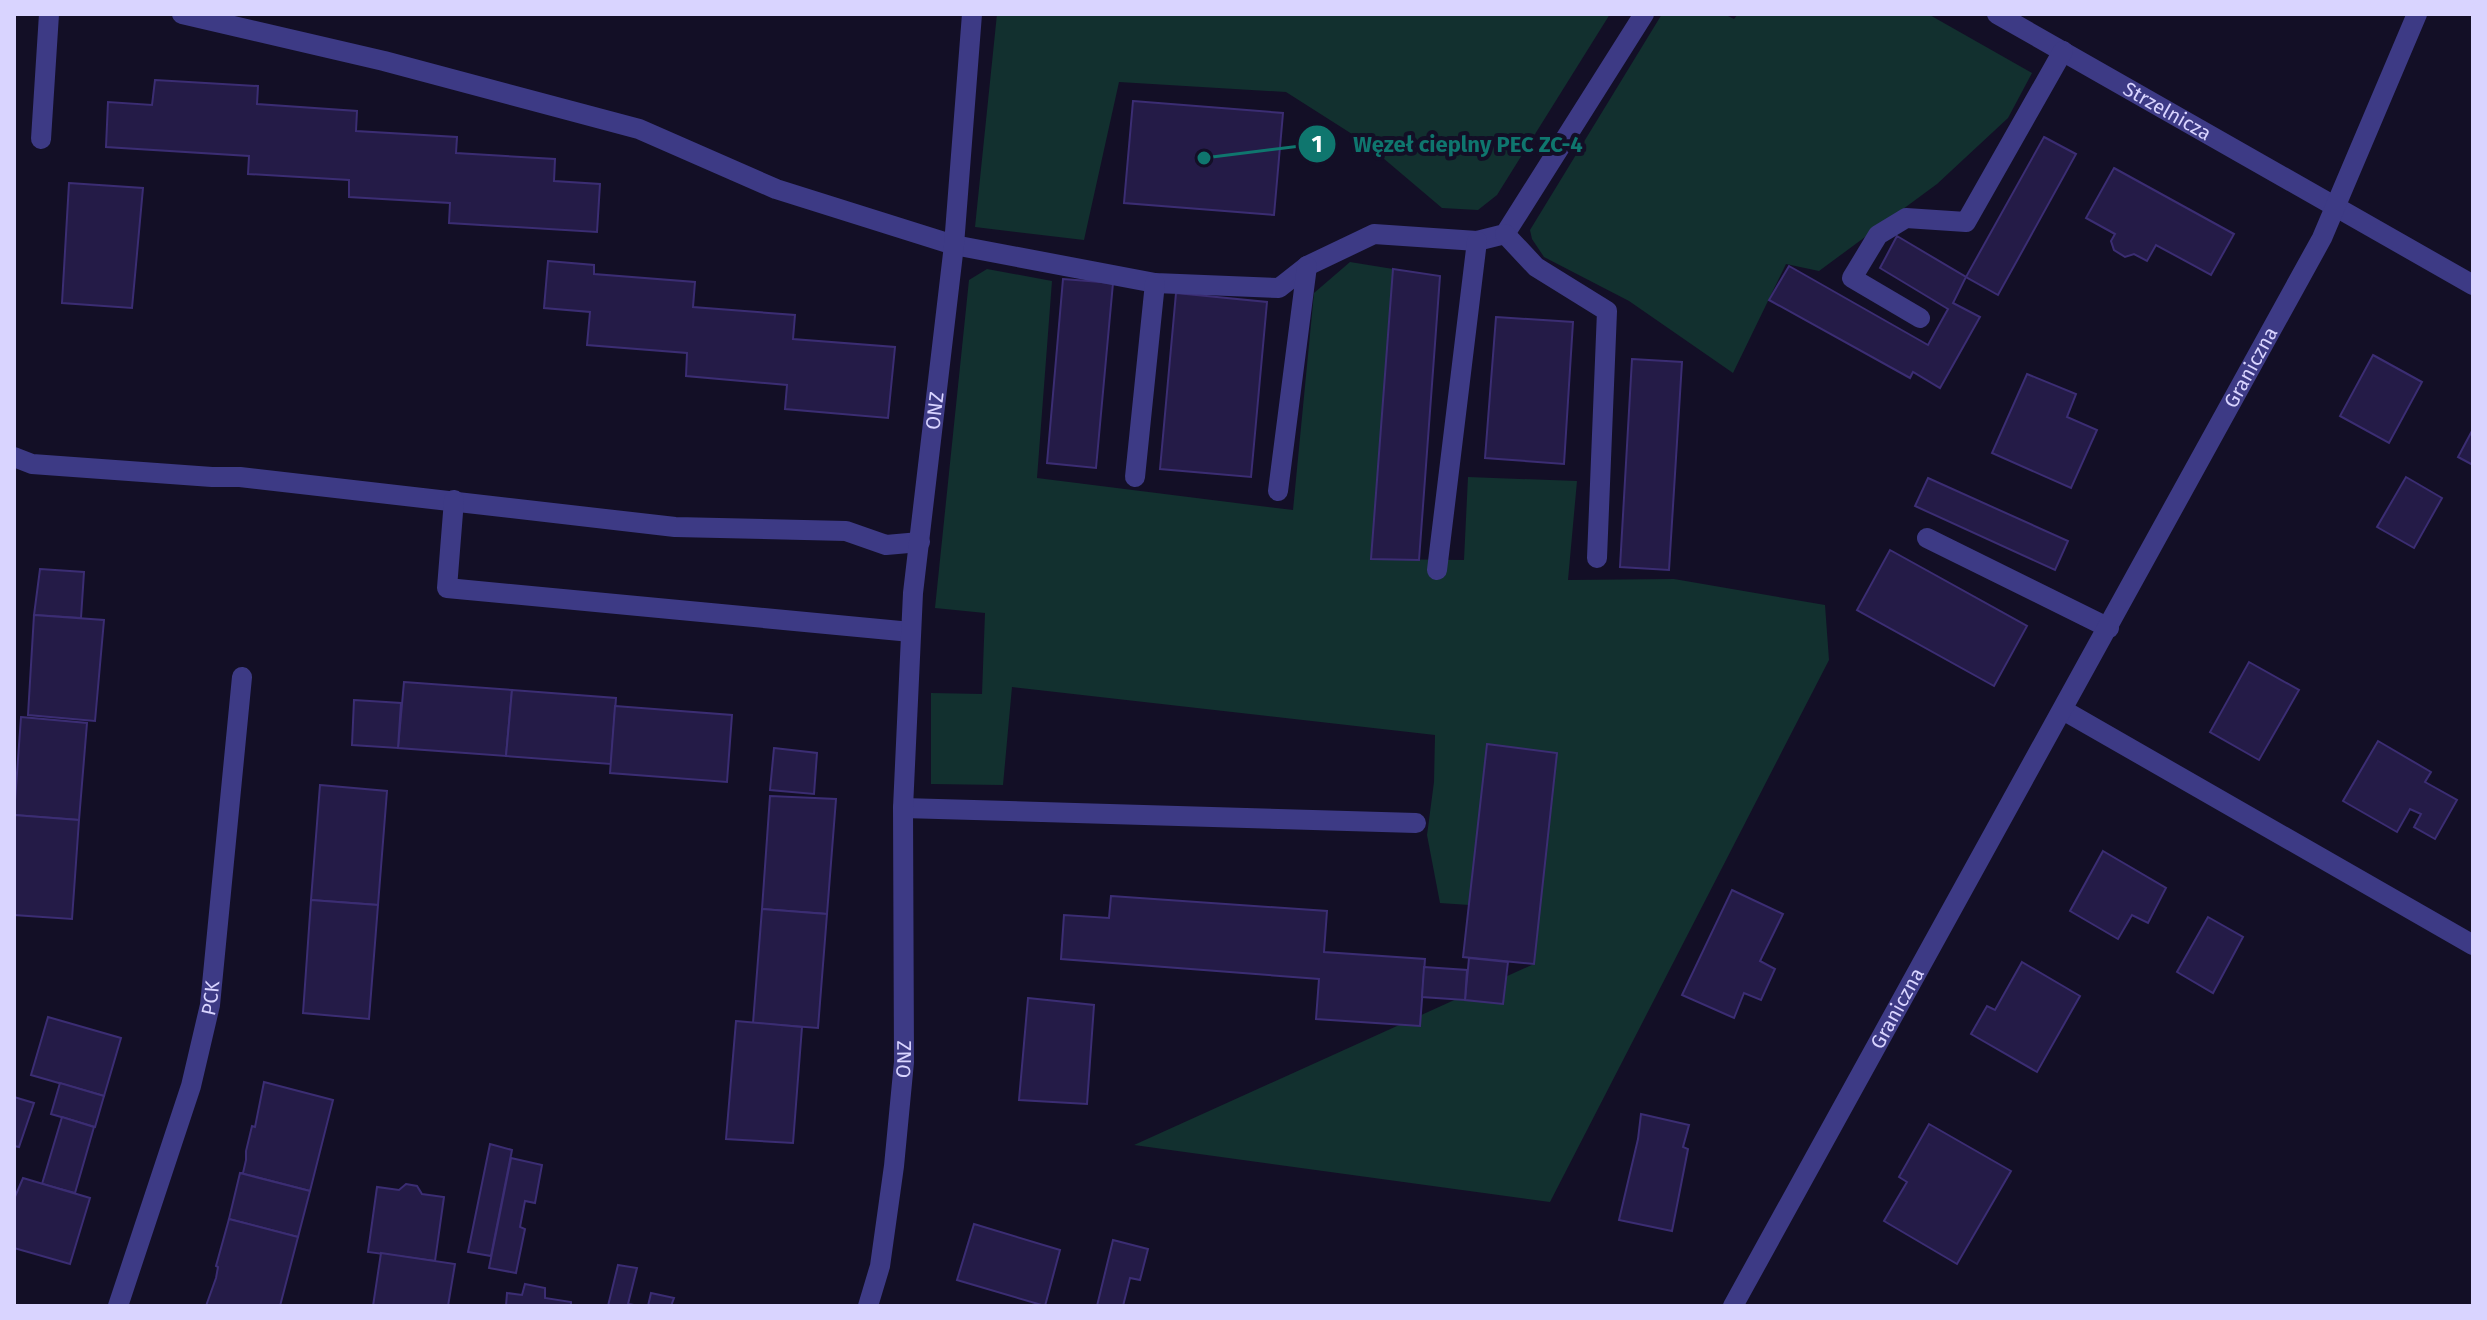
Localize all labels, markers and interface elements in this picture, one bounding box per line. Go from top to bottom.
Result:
street label: Strzelnicza [2119,76,2216,145]
callout: Węzeł cieplny PEC ZC-4 [1297,121,1599,167]
text: 1 [1311,130,1323,158]
text: Węzeł cieplny PEC ZC-4 [1353,131,1583,158]
street label: Graniczna [2219,323,2283,412]
street label: ONZ [920,390,949,431]
street label: Graniczna [1865,964,1929,1053]
street label: PCK [196,979,224,1018]
street label: ONZ [891,1040,916,1079]

